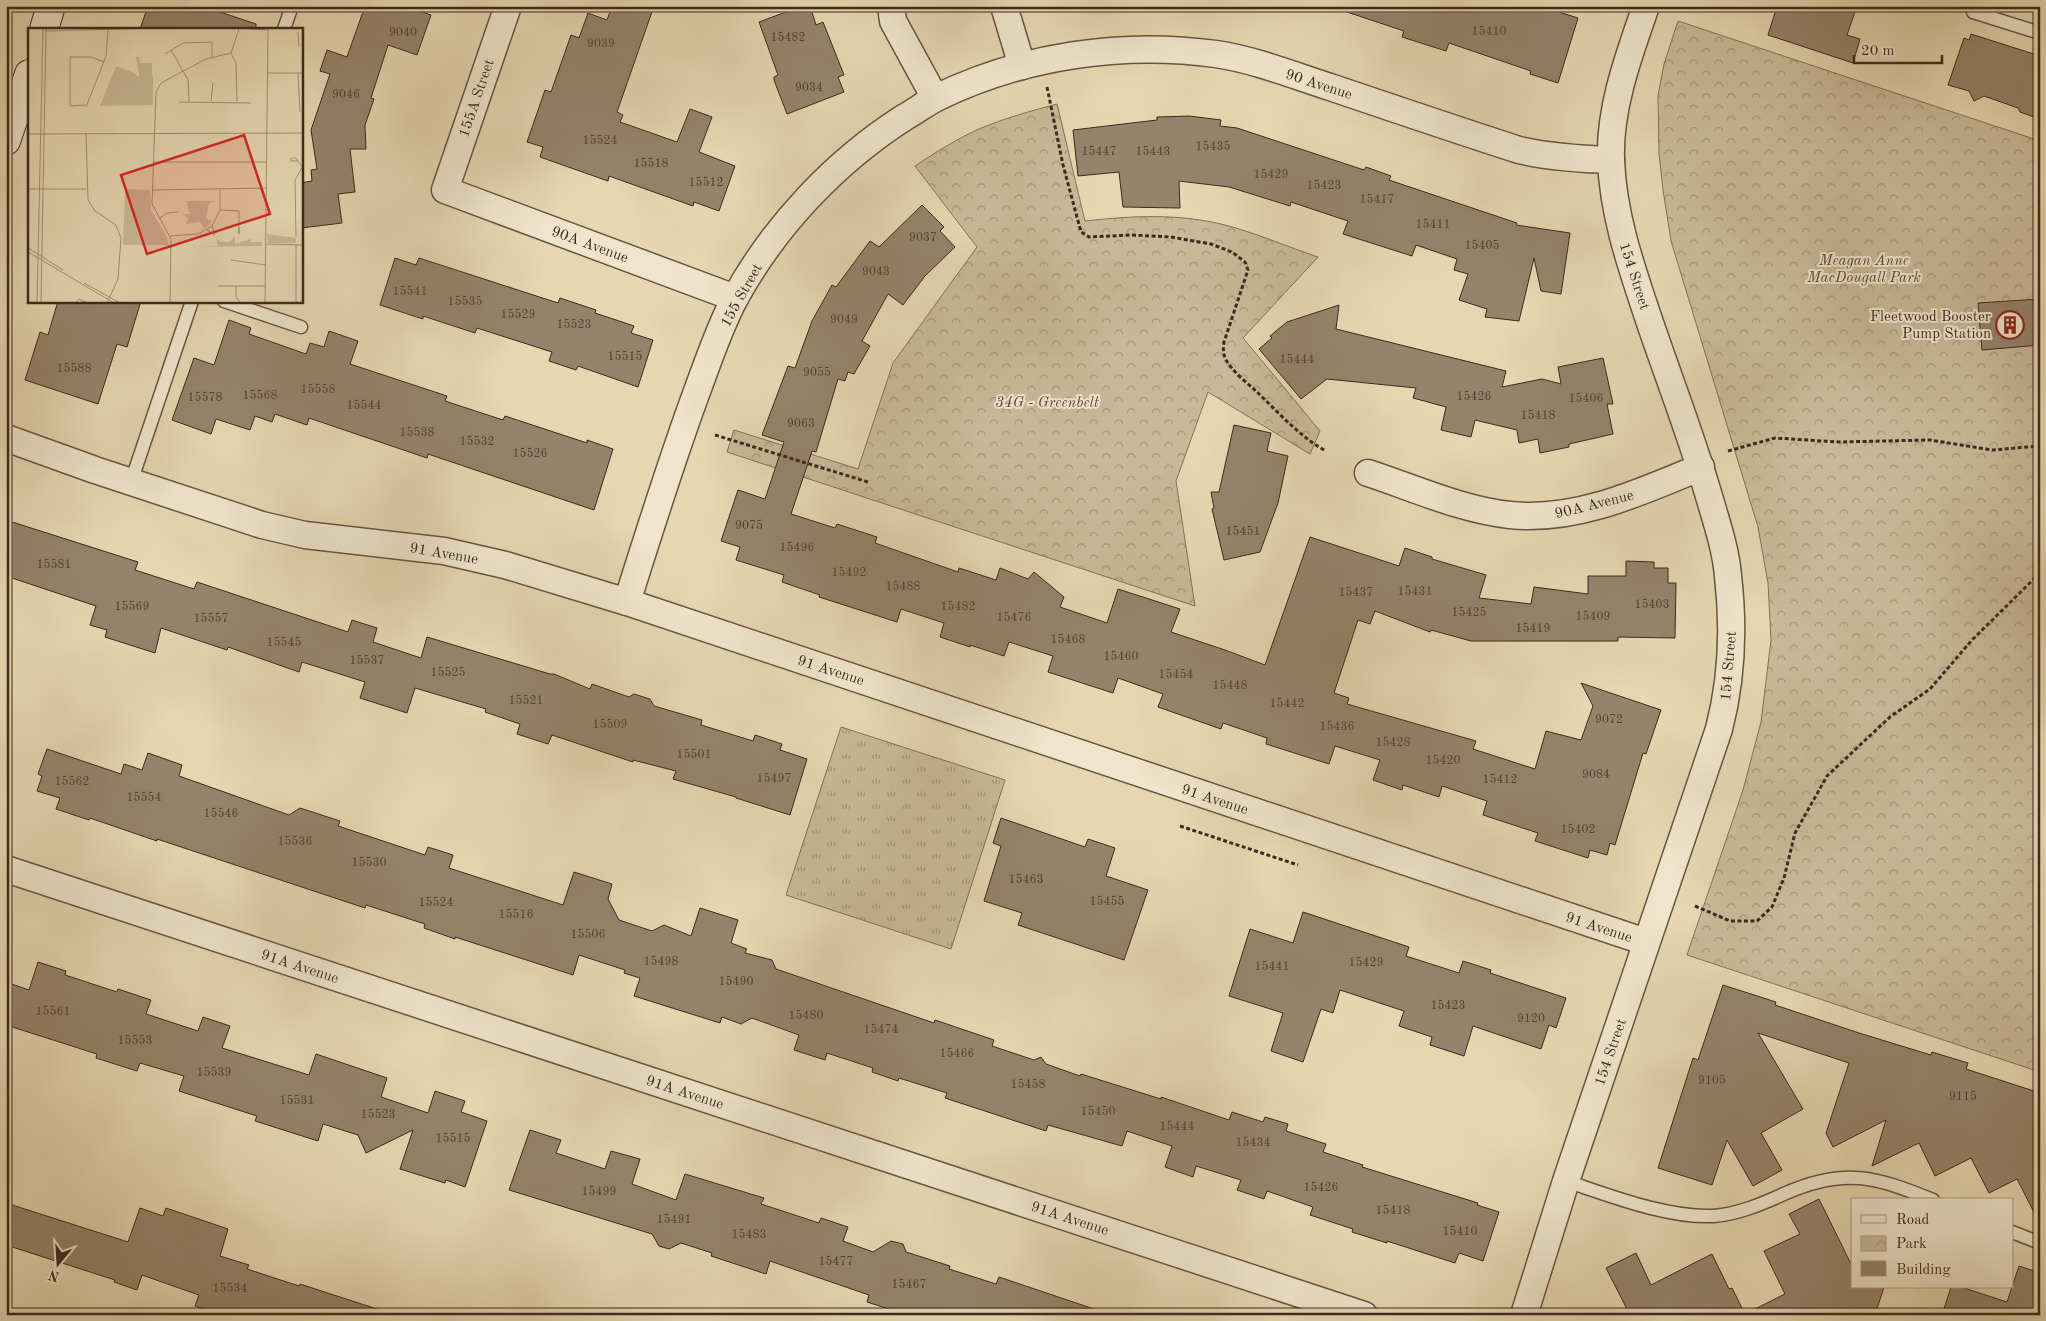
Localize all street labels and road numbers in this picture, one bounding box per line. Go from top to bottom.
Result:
street label: 155A Street [457,58,498,139]
street label: 90 Avenue [1283,68,1354,103]
street label: 90A Avenue [549,225,630,266]
street label: 154 Street [1616,241,1652,312]
street label: 155 Street [719,261,766,330]
street label: 90A Avenue [1553,488,1635,522]
street label: 91 Avenue [408,541,479,568]
street label: 154 Street [1719,631,1740,702]
street label: 91 Avenue [795,654,866,689]
street label: 91 Avenue [1179,783,1250,818]
street label: 91 Avenue [1563,911,1634,946]
street label: 91A Avenue [259,948,340,987]
street label: 154 Street [1593,1017,1630,1088]
street label: 91A Avenue [644,1074,725,1113]
street label: 91A Avenue [1029,1200,1110,1239]

